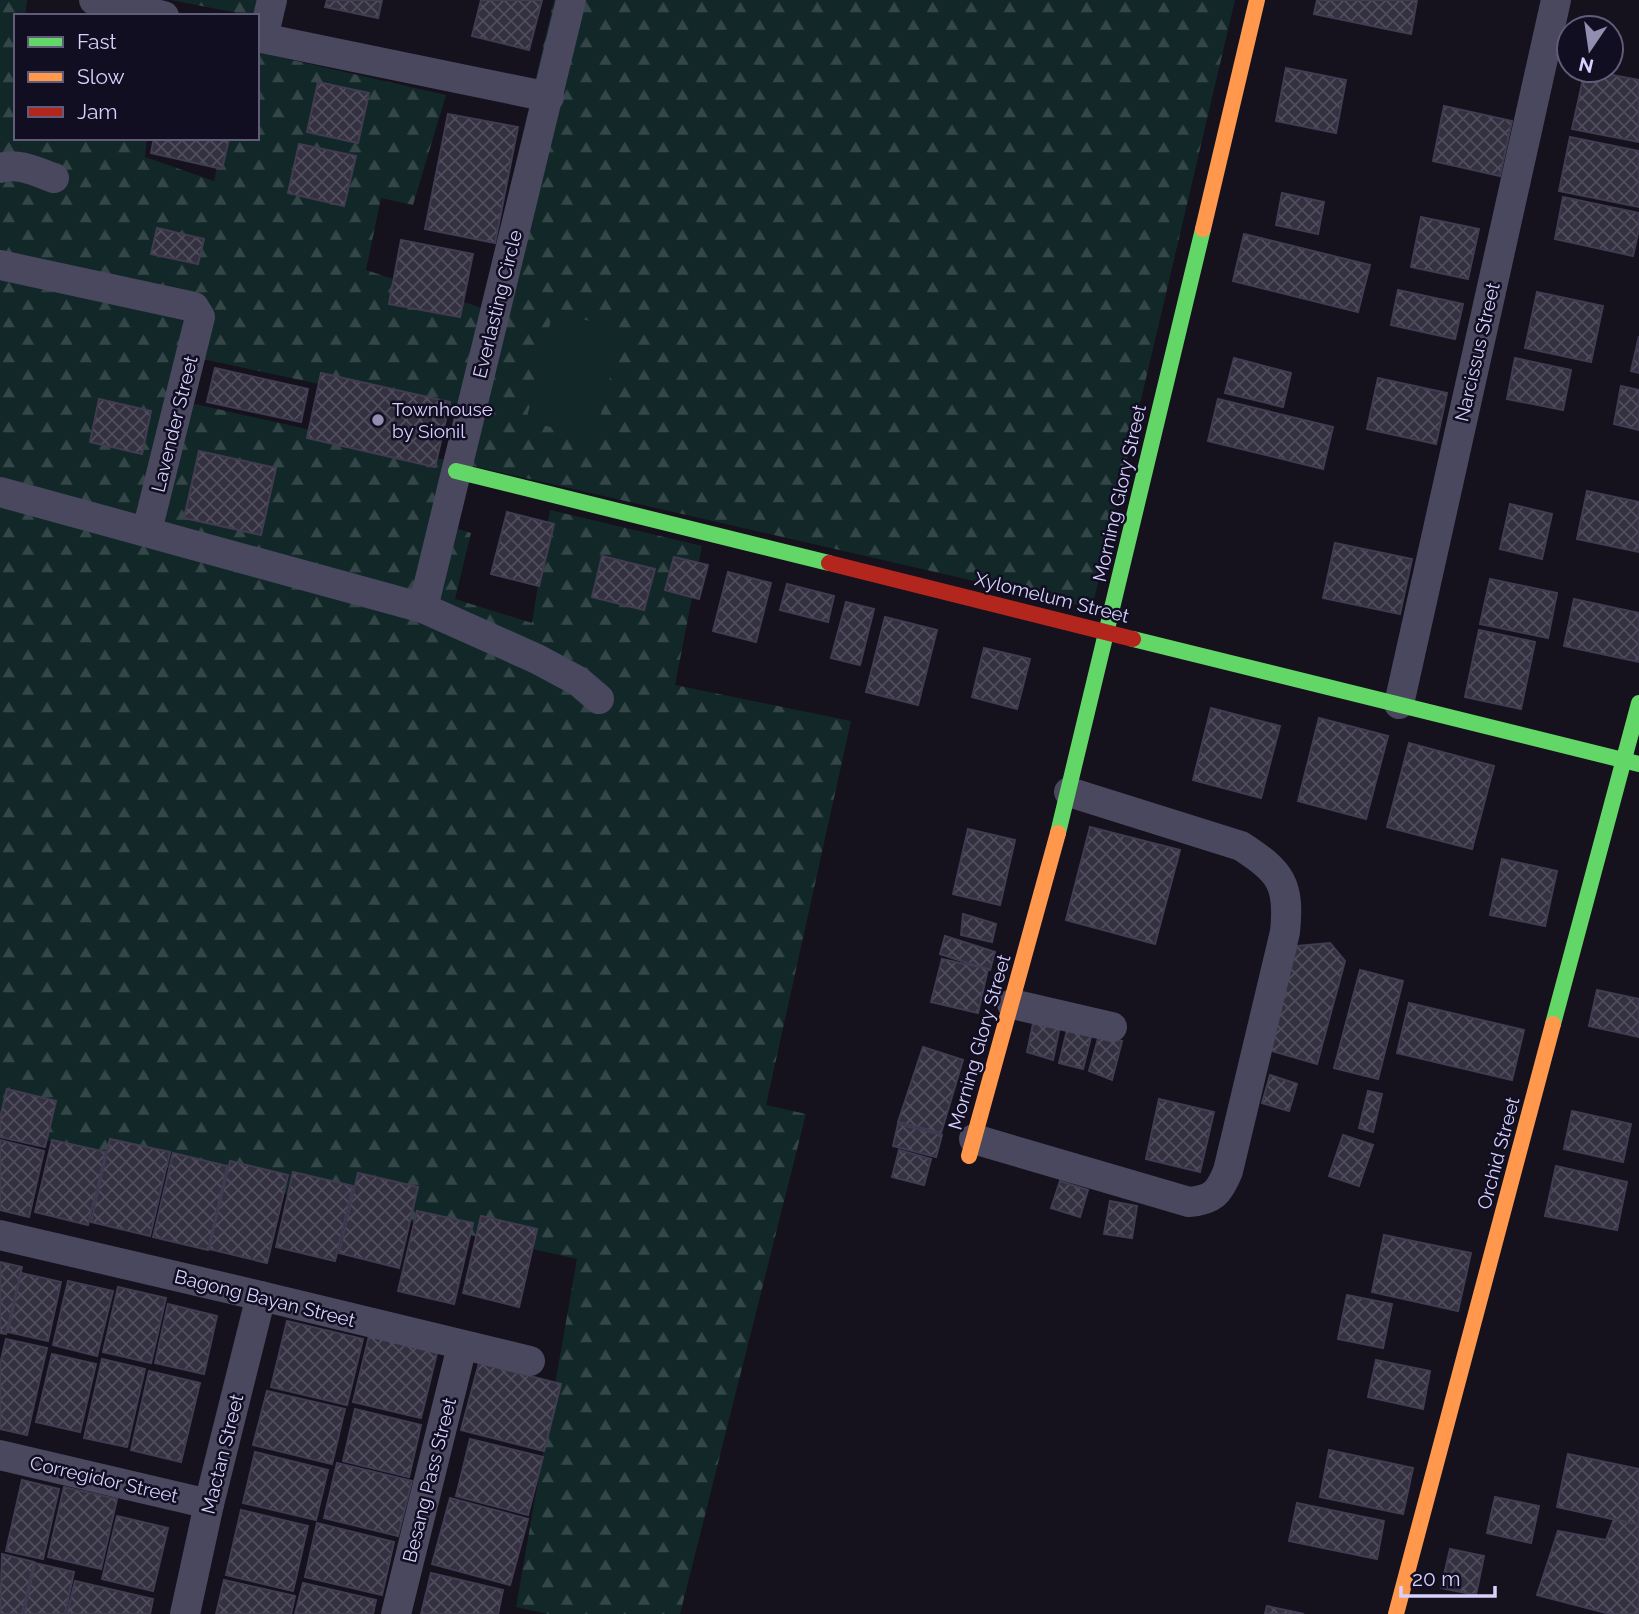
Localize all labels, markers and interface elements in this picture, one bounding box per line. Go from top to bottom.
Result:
legend [14,14,259,140]
north arrow [1555,14,1625,84]
text: Fast [77,29,117,54]
text: N [1577,53,1596,78]
text: Slow [77,64,125,89]
text: Jam [77,99,118,124]
street label: Everlasting Circle [468,228,526,380]
street label: Narcissus Street [1450,280,1504,424]
street label: Lavender Street [146,353,202,495]
place label: Townhouse by Sionil [392,398,493,442]
street label: Morning Glory Street [1088,402,1150,584]
marker: Townhouse by Sionil [370,412,386,428]
street label: Xylomelum Street [973,567,1132,627]
street label: Morning Glory Street [943,951,1015,1132]
street label: Orchid Street [1472,1094,1524,1212]
street label: Bagong Bayan Street [172,1265,358,1331]
street label: Mactan Street [196,1391,248,1516]
street label: Besang Pass Street [398,1395,460,1565]
street label: Corregidor Street [28,1451,181,1507]
scale bar [1401,1554,1496,1598]
text: 20 m [1412,1566,1460,1591]

